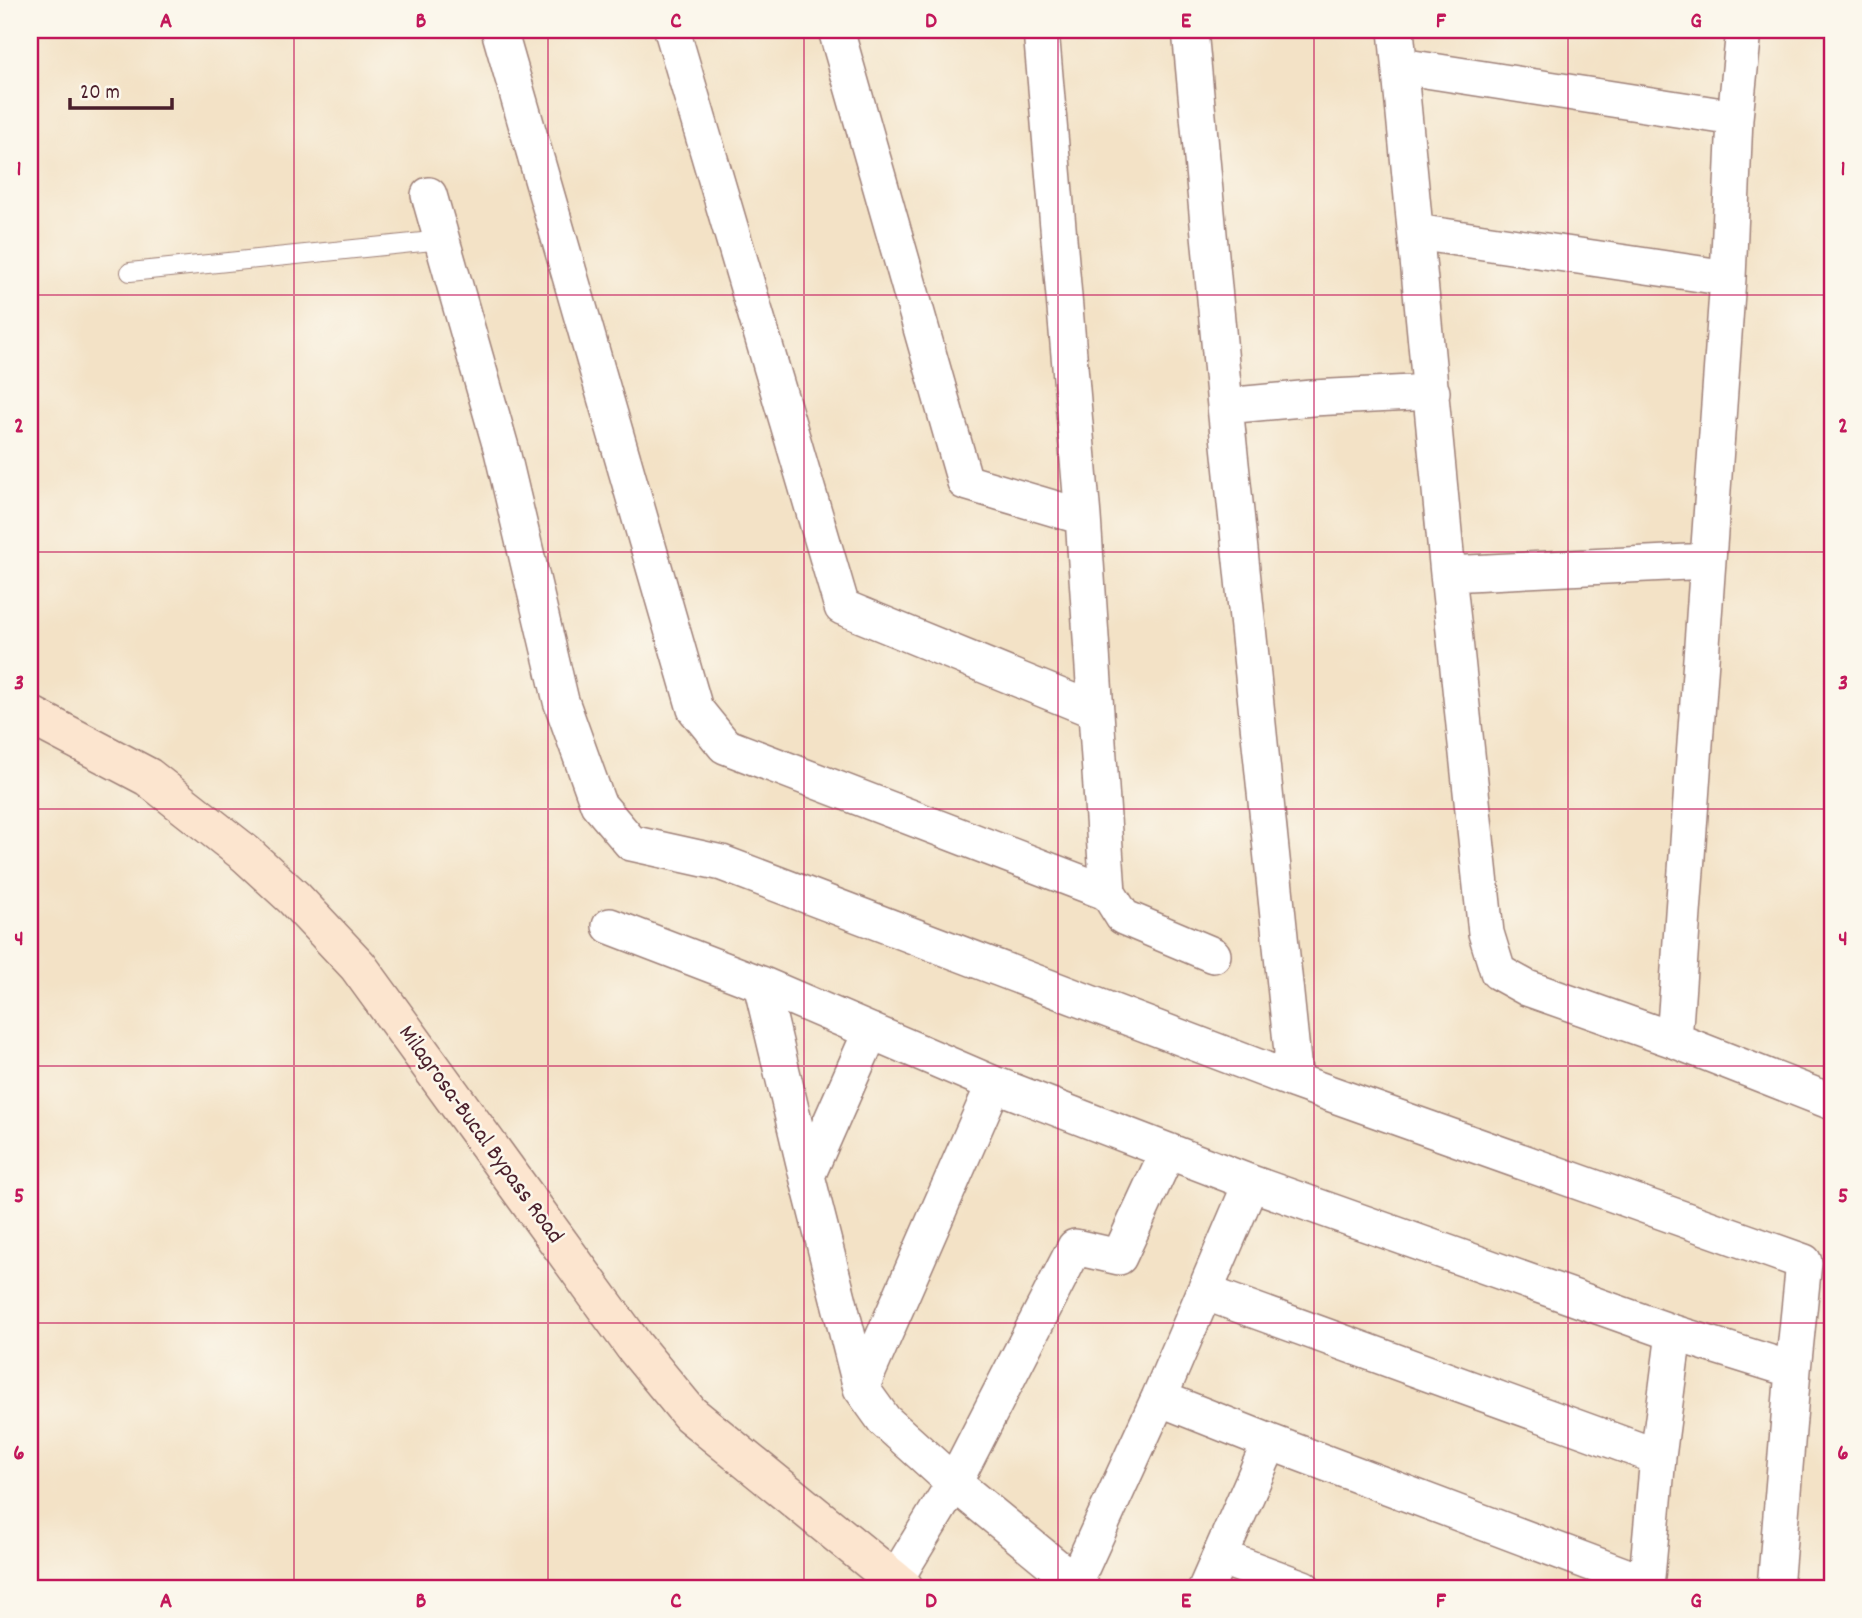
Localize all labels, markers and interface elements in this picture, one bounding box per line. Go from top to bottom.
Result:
text: A [160,6,172,39]
text: B [416,6,427,39]
text: C [670,6,682,39]
text: D [925,6,937,39]
text: E [1181,6,1192,39]
text: F [1436,6,1447,39]
text: G [1690,6,1702,39]
scale bar [70,66,172,110]
text: 20 m [80,79,120,109]
text: 1 [16,154,22,187]
text: 1 [1840,154,1846,187]
text: 2 [14,411,24,444]
text: 2 [1838,411,1848,444]
text: 3 [14,668,24,701]
text: 3 [1838,668,1848,701]
text: 4 [14,924,24,957]
text: 4 [1838,924,1848,957]
street label: Milagrosa-Bucal Bypass Road [389,1019,571,1251]
text: 5 [14,1181,24,1214]
text: 5 [1838,1181,1848,1214]
text: 6 [13,1438,25,1471]
text: 6 [1837,1438,1849,1471]
text: A [160,1586,172,1618]
text: B [416,1586,427,1618]
text: C [670,1586,682,1618]
text: D [925,1586,937,1618]
text: E [1181,1586,1192,1618]
text: F [1436,1586,1447,1618]
text: G [1690,1586,1702,1618]

